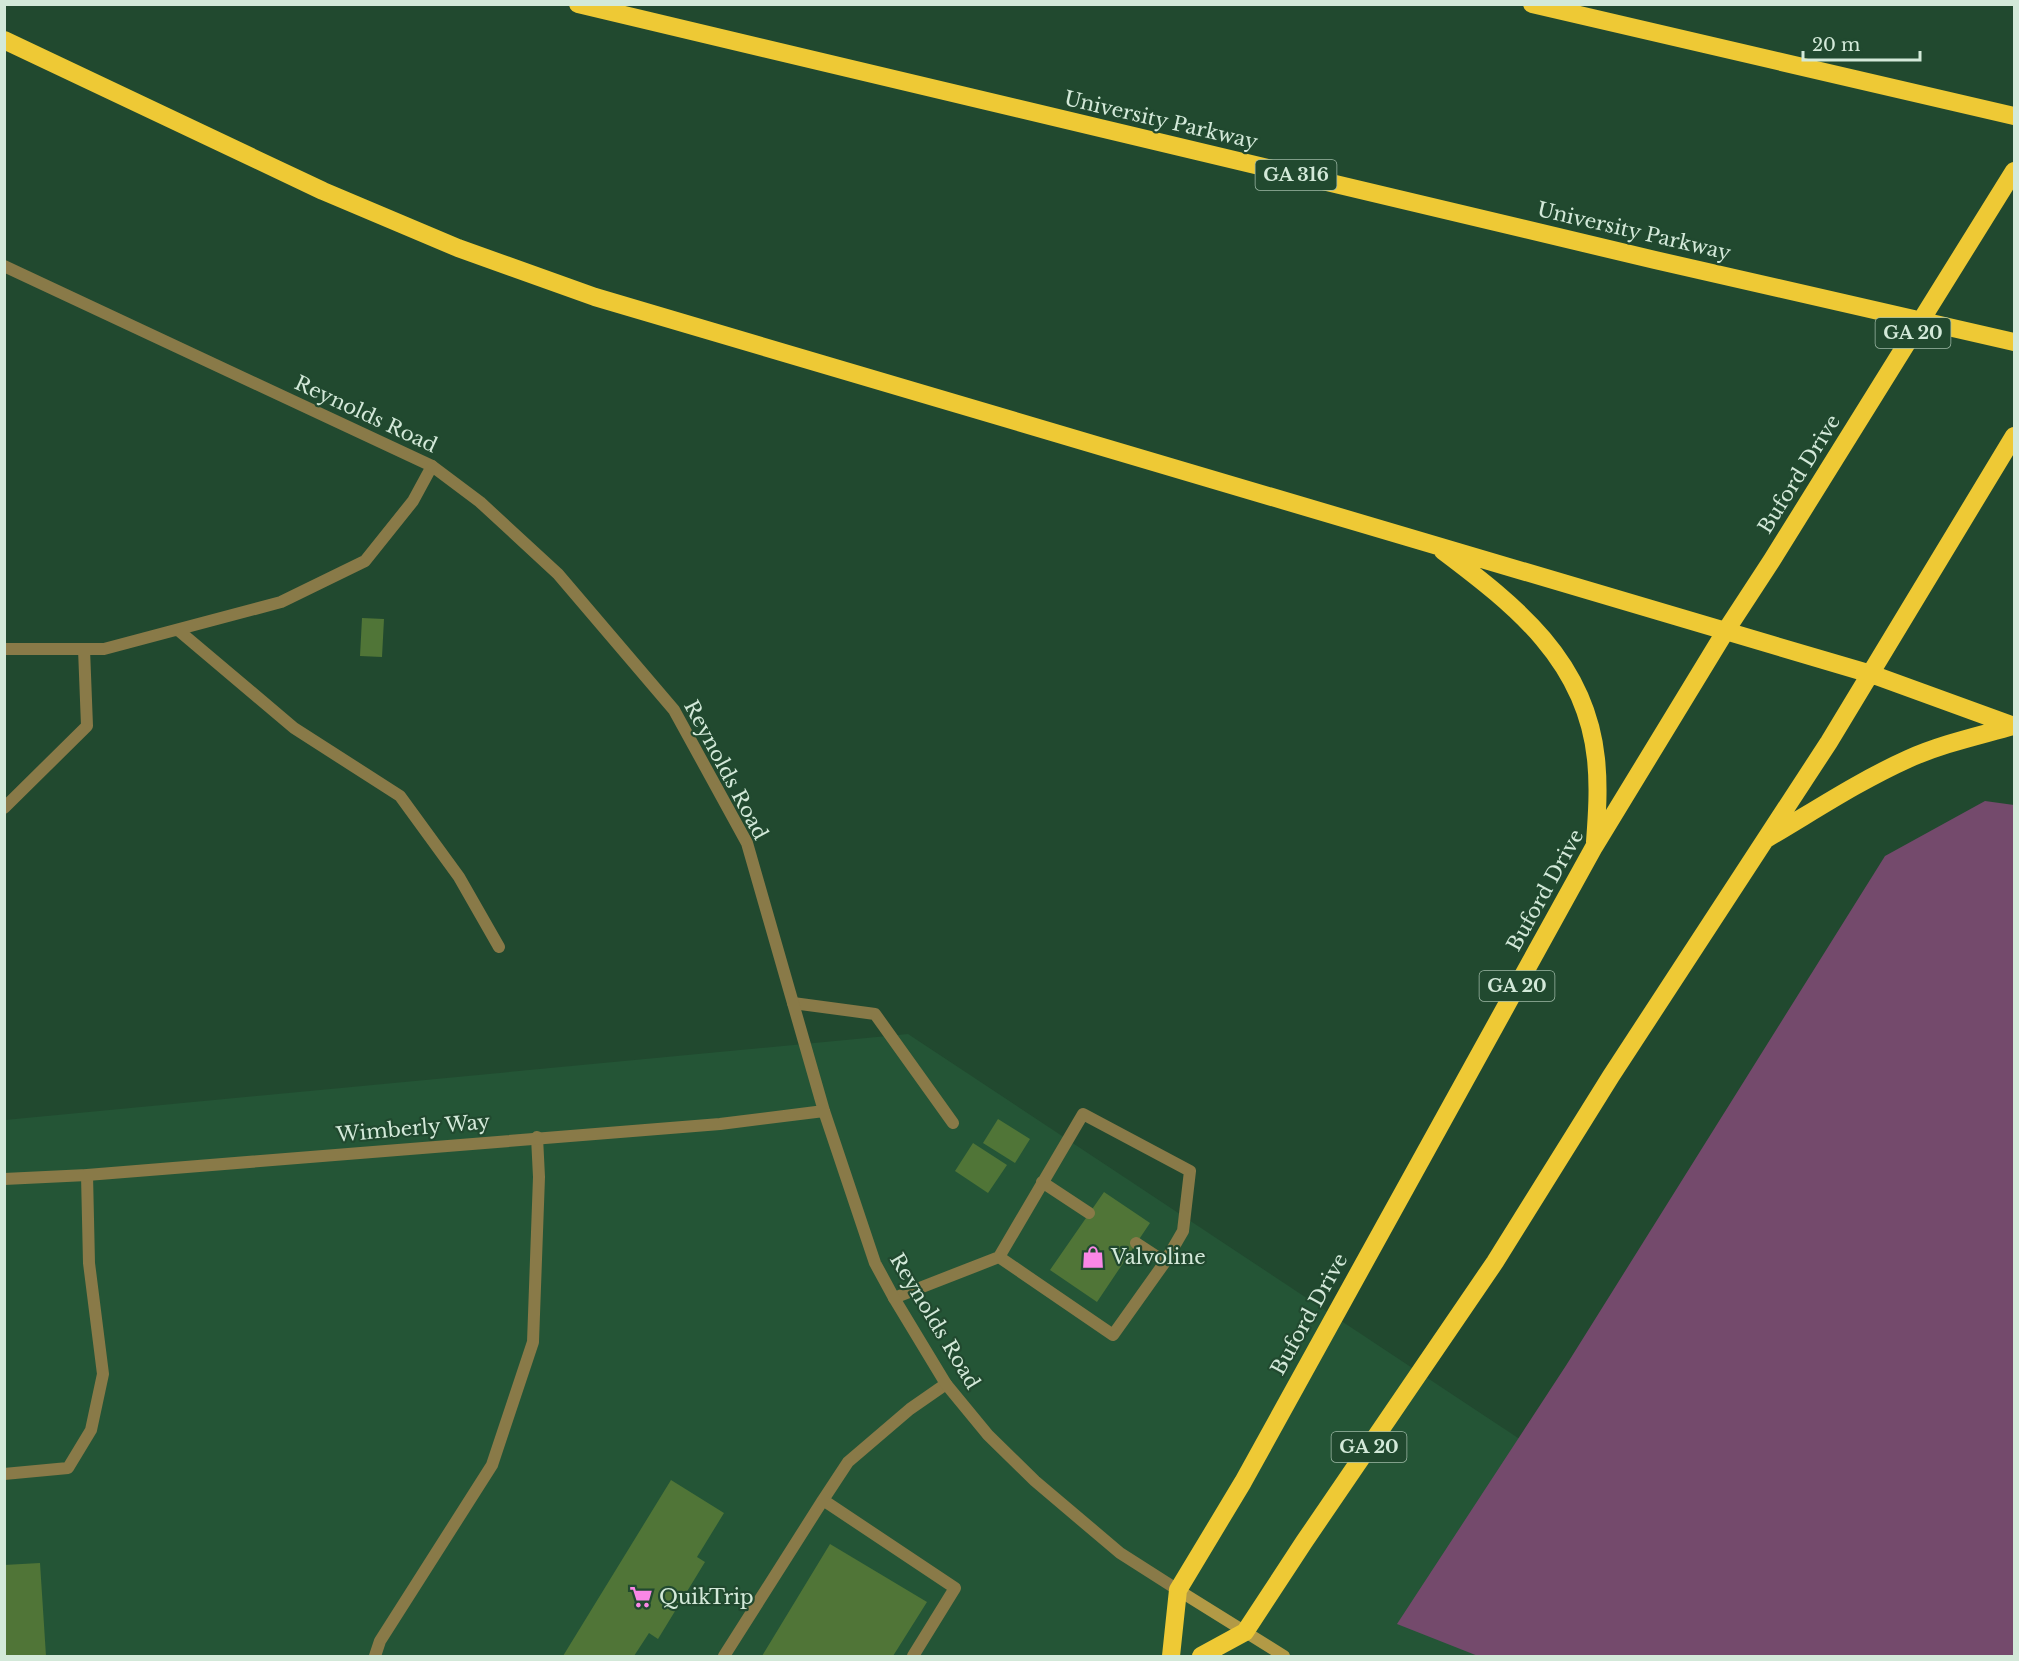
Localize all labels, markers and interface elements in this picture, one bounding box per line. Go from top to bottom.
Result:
scale bar [1803,24,1920,62]
text: 20 m [1812,34,1860,56]
street label: University Parkway [1062,86,1260,154]
road number: GA 316 [1256,160,1336,190]
street label: University Parkway [1535,197,1733,265]
road number: GA 20 [1876,318,1950,348]
street label: Reynolds Road [291,370,441,458]
street label: Buford Drive [1753,410,1845,538]
street label: Reynolds Road [679,696,773,844]
street label: Buford Drive [1502,825,1588,955]
road number: GA 20 [1480,971,1555,1001]
street label: Wimberly Way [334,1109,491,1147]
shop icon: Valvoline [1080,1244,1106,1270]
place label: Valvoline [1110,1245,1206,1269]
street label: Reynolds Road [885,1249,985,1393]
street label: Buford Drive [1266,1249,1352,1379]
road number: GA 20 [1332,1432,1406,1462]
supermarket icon: QuikTrip [628,1584,654,1610]
place label: QuikTrip [659,1585,754,1609]

